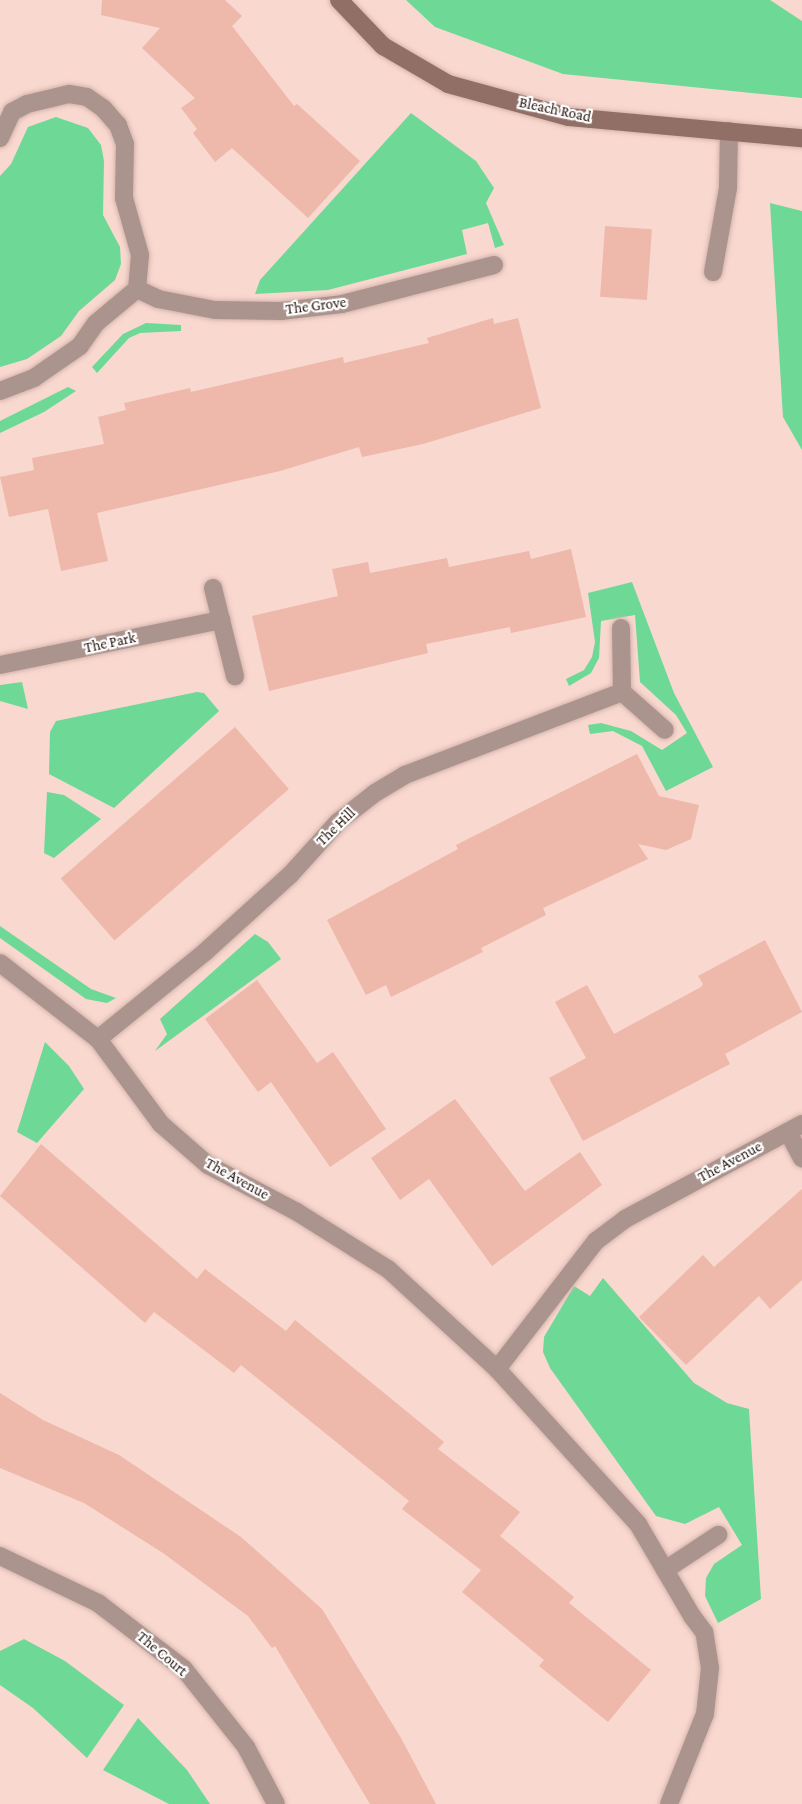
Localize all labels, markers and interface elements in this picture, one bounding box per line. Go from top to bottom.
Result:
street label: Bleach Road [517,94,593,126]
street label: The Grove [285,293,347,319]
street label: The Park [83,629,137,657]
street label: The Hill [313,804,359,850]
street label: The Avenue [695,1138,765,1186]
street label: The Avenue [202,1154,272,1204]
street label: The Court [133,1628,191,1680]

